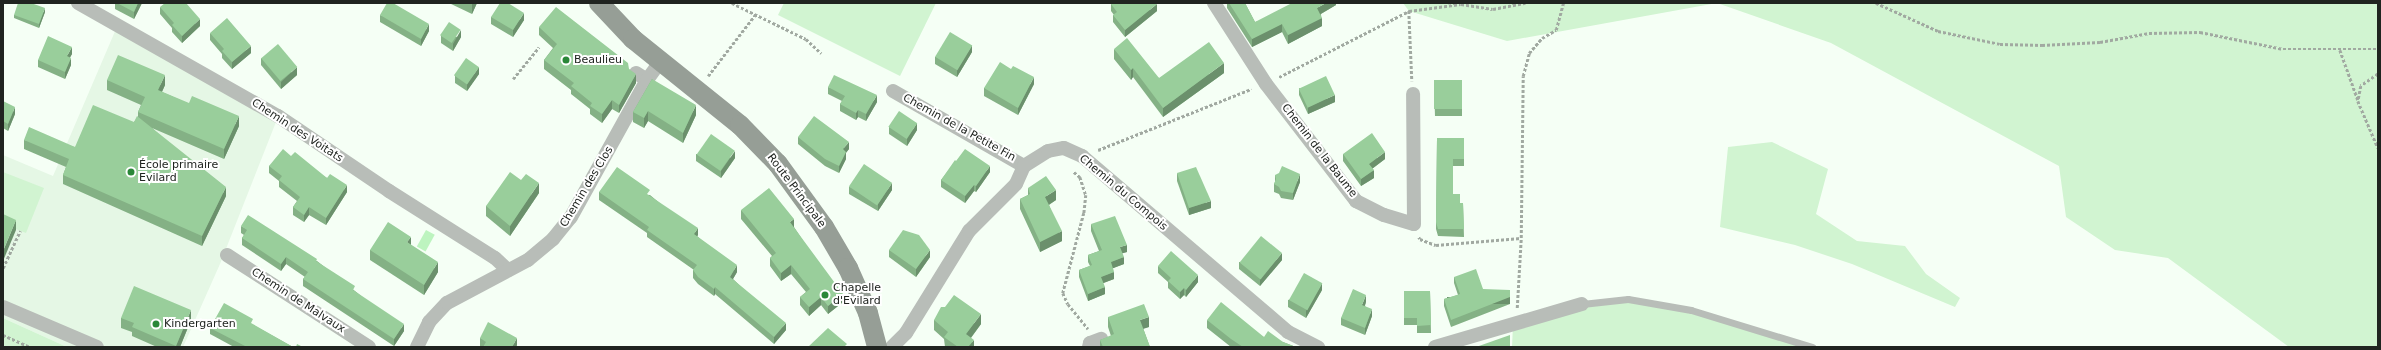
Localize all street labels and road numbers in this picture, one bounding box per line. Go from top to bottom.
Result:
street label: Chemin de la Petite Fin [900,92,1018,164]
street label: Chemin des Voitats [249,97,345,165]
street label: Chemin de la Baume [1278,102,1360,200]
street label: Chemin des Clos [558,144,616,230]
street label: Route Principale [764,151,828,231]
street label: Chemin du Compois [1076,152,1170,234]
street label: Chemin de Malvaux [249,266,347,336]

